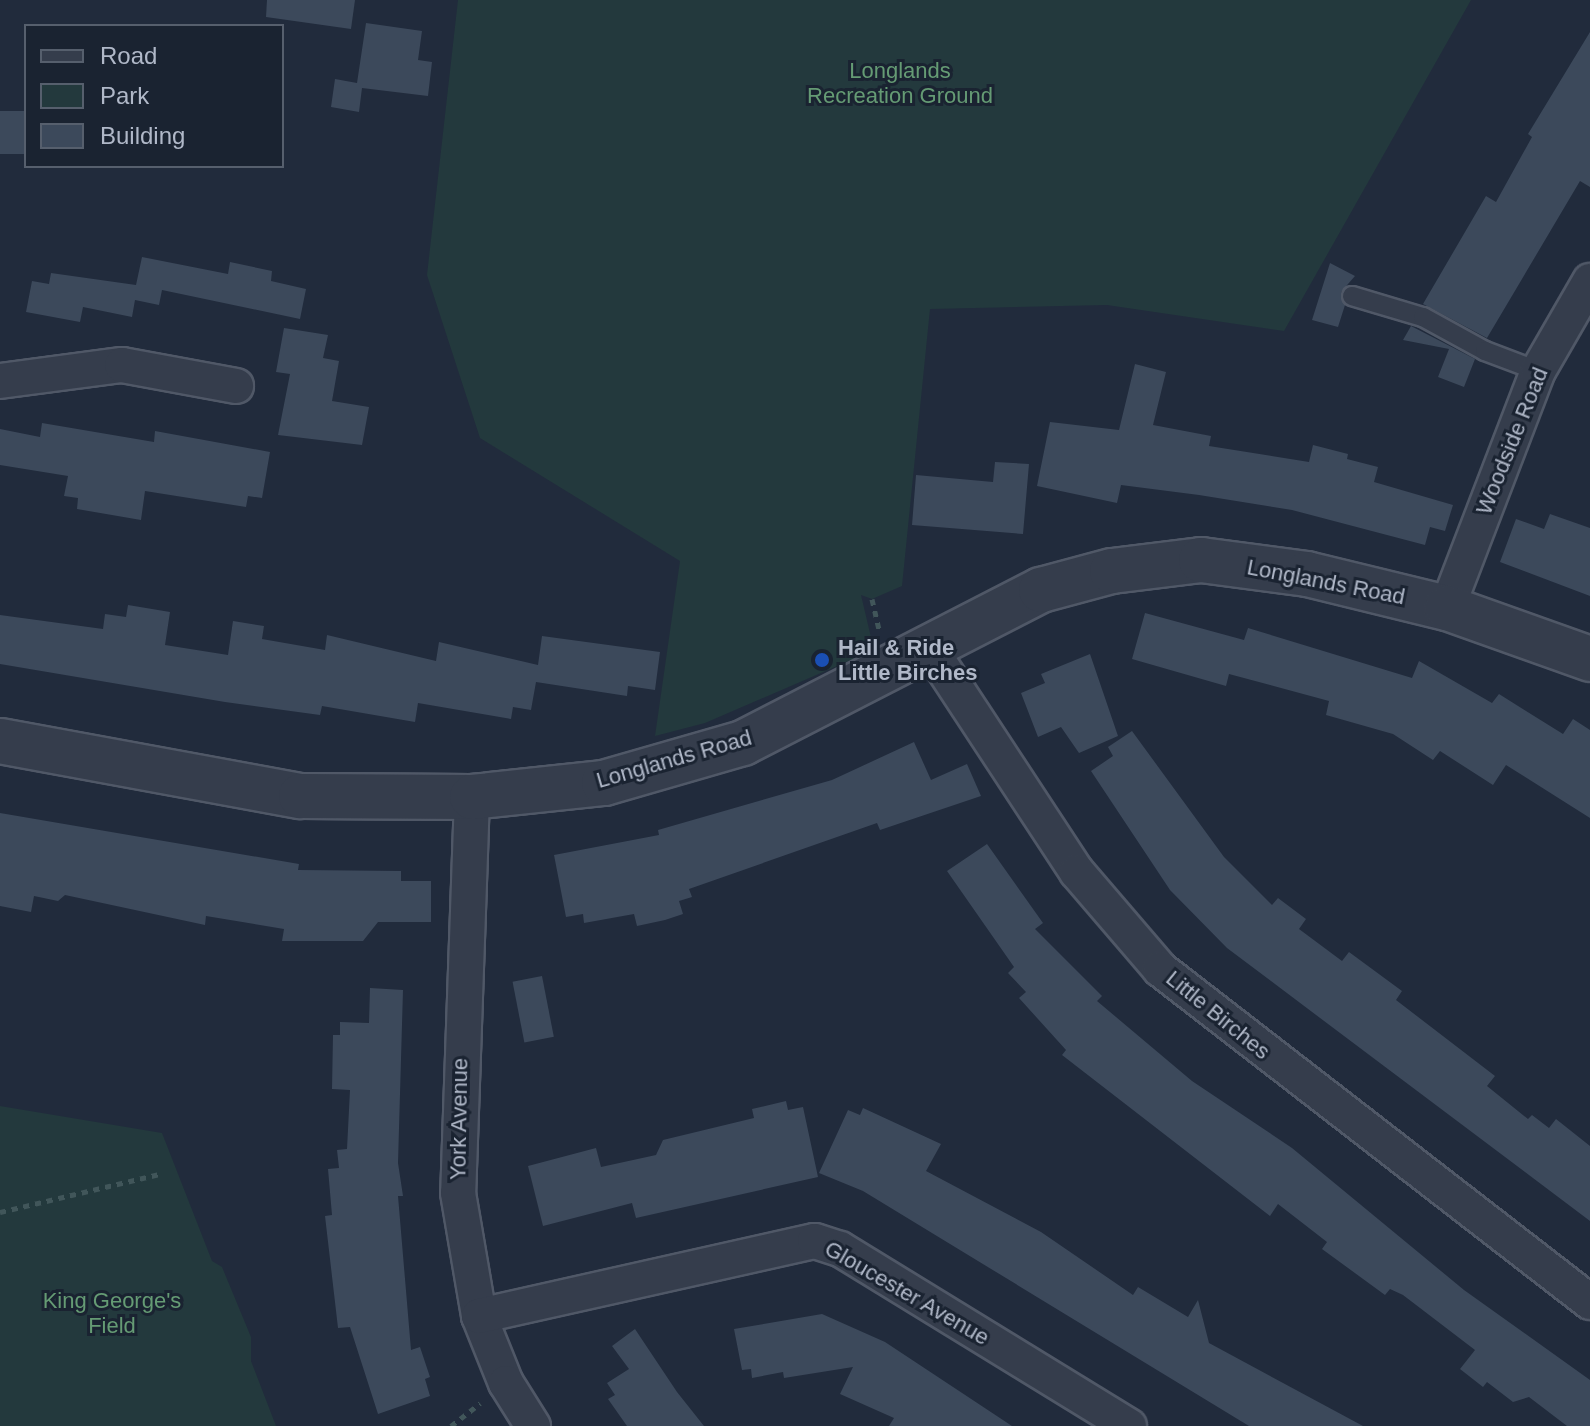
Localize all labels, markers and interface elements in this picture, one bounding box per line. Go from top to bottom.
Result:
legend [24,24,284,168]
text: Road [100,42,157,69]
park label: Longlands Recreation Ground [807,57,993,108]
text: Park [100,82,149,109]
text: Building [100,122,185,149]
street label: Woodside Road [1471,364,1553,518]
street label: Longlands Road [1245,554,1407,610]
place label: Hail & Ride Little Birches [838,634,977,686]
marker: Hail & Ride Little Birches [813,651,831,669]
street label: Longlands Road [593,724,755,794]
street label: Little Birches [1161,965,1275,1065]
street label: York Avenue [445,1057,473,1181]
street label: Gloucester Avenue [820,1235,994,1351]
park label: King George's Field [43,1287,181,1338]

